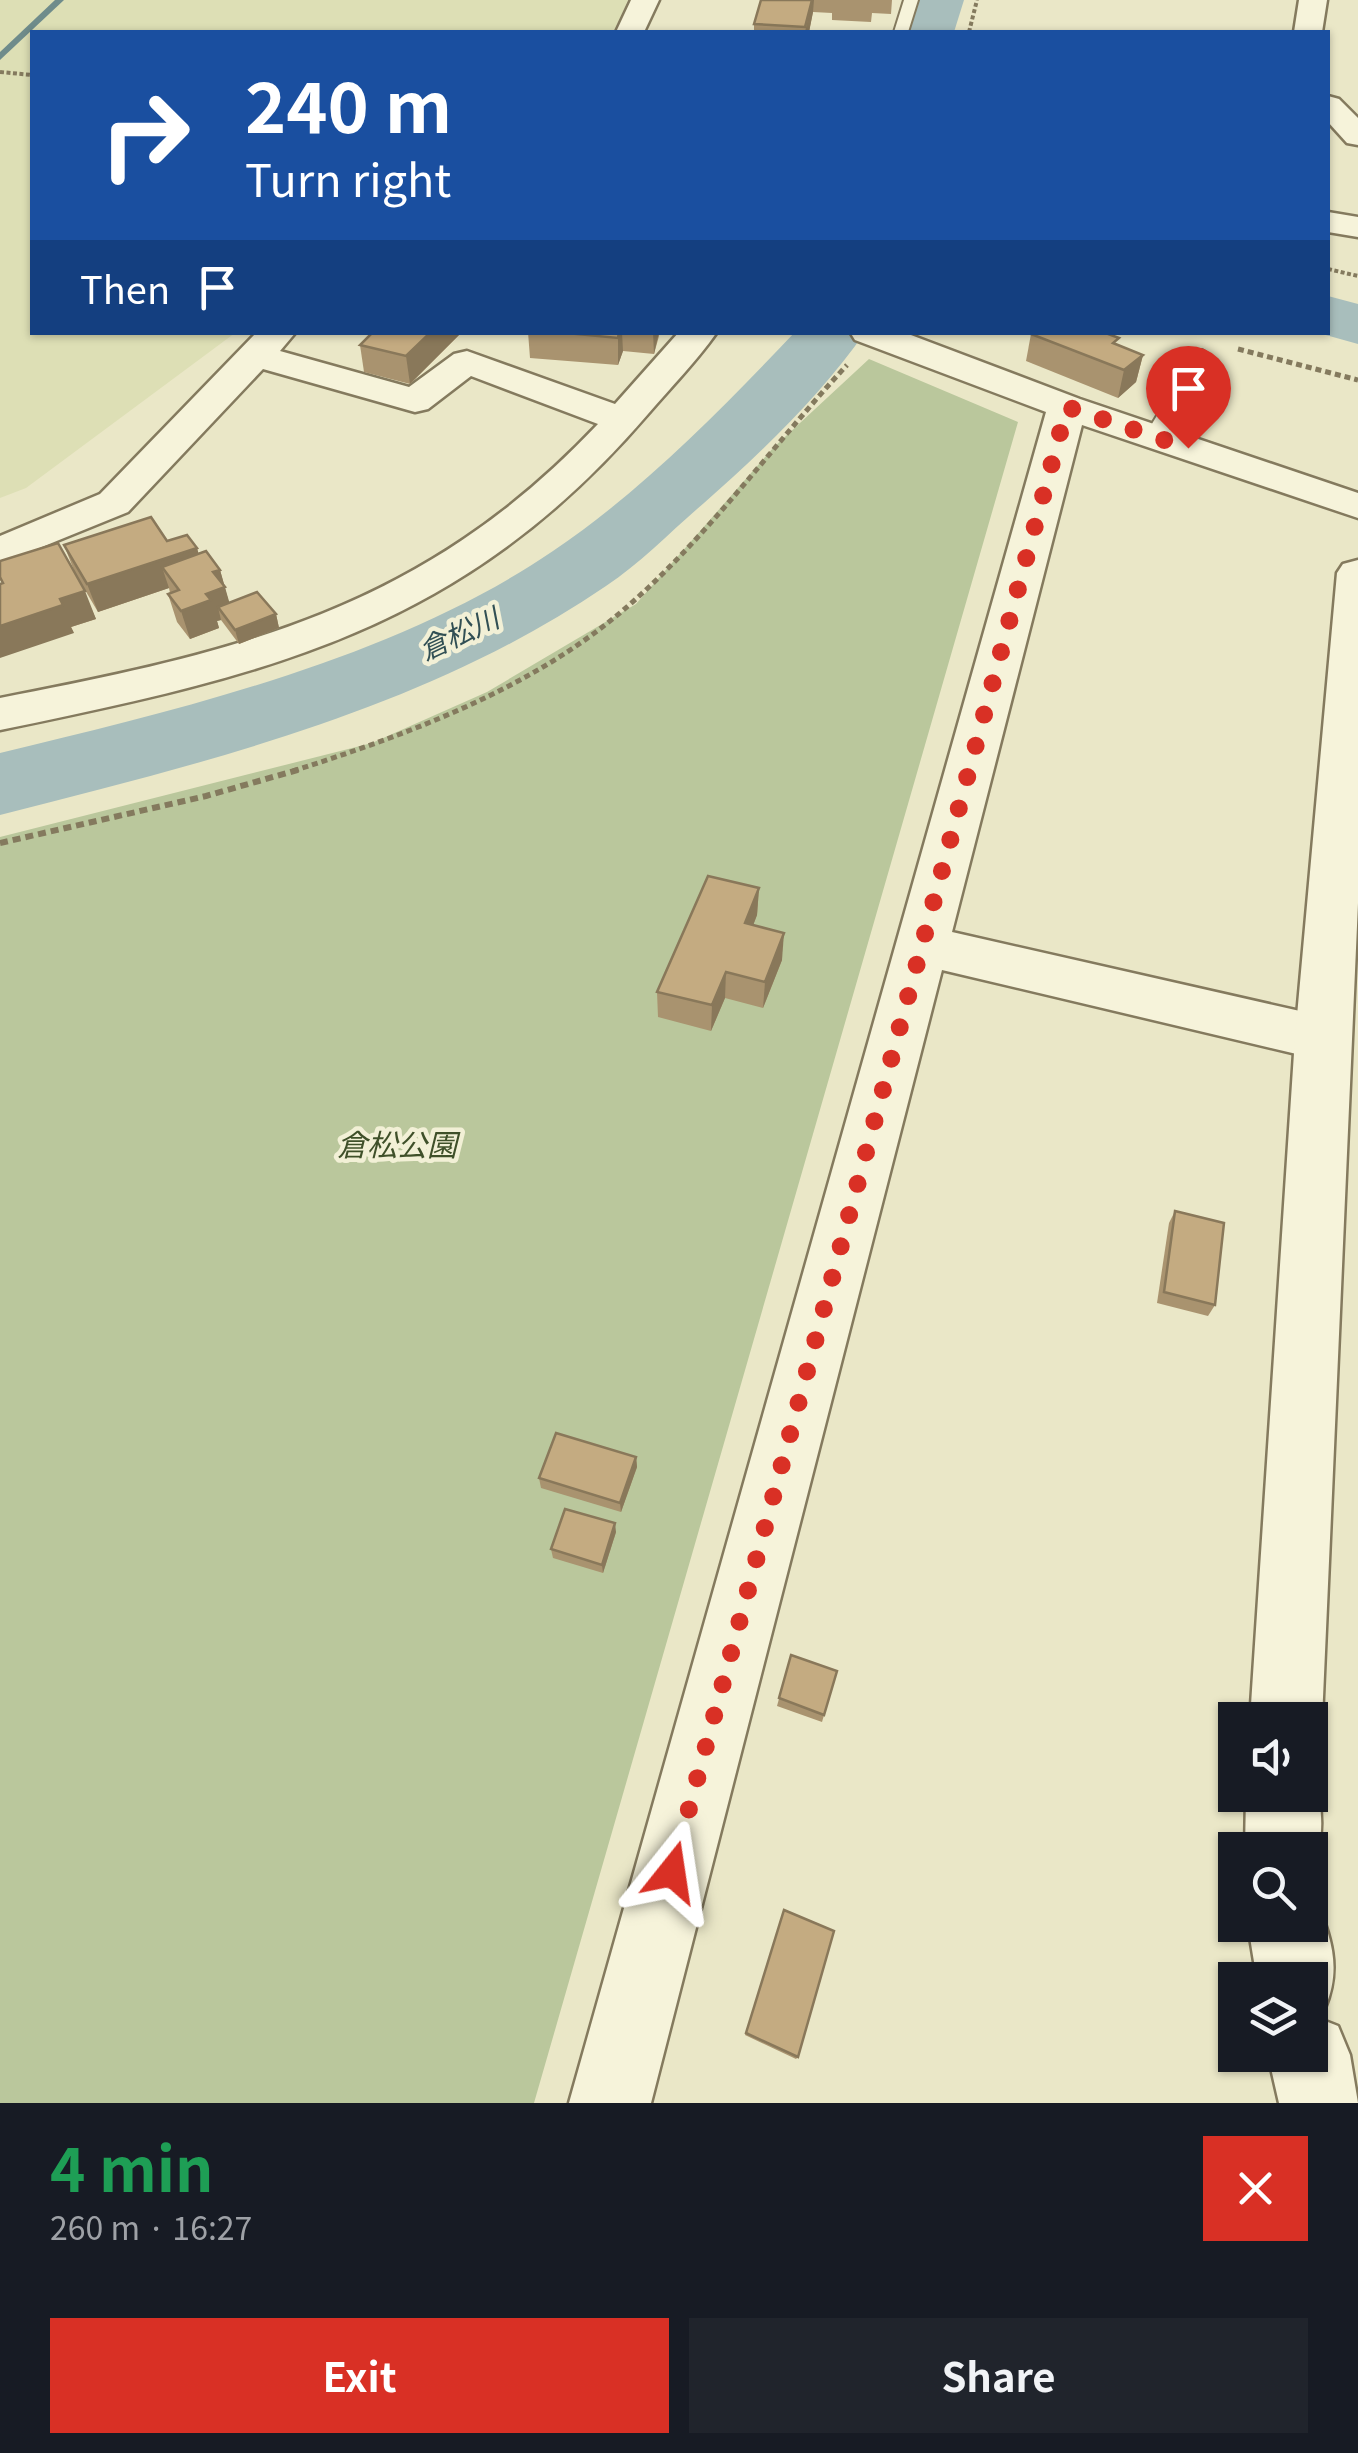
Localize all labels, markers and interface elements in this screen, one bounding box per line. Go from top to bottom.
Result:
text: 240 m [245,52,452,153]
icon: right [80,70,210,200]
text: Turn right [245,145,451,210]
text: Then [80,260,170,315]
icon: arrive [190,260,245,315]
pin [1146,346,1231,449]
icon: arrive [1161,361,1216,416]
water label: 倉松川 [412,595,507,668]
park label: 倉松公園 [337,1121,461,1165]
map controls [1218,1702,1328,2072]
button: sound [1218,1702,1328,1812]
position arrow [620,1820,724,1924]
button: search [1218,1832,1328,1942]
button: layers [1218,1962,1328,2072]
text: 4 min [50,2122,214,2209]
button: close [1203,2136,1308,2241]
text: 260 m · 16:27 [50,2203,252,2249]
button: Exit [50,2318,669,2433]
button: Share [689,2318,1308,2433]

